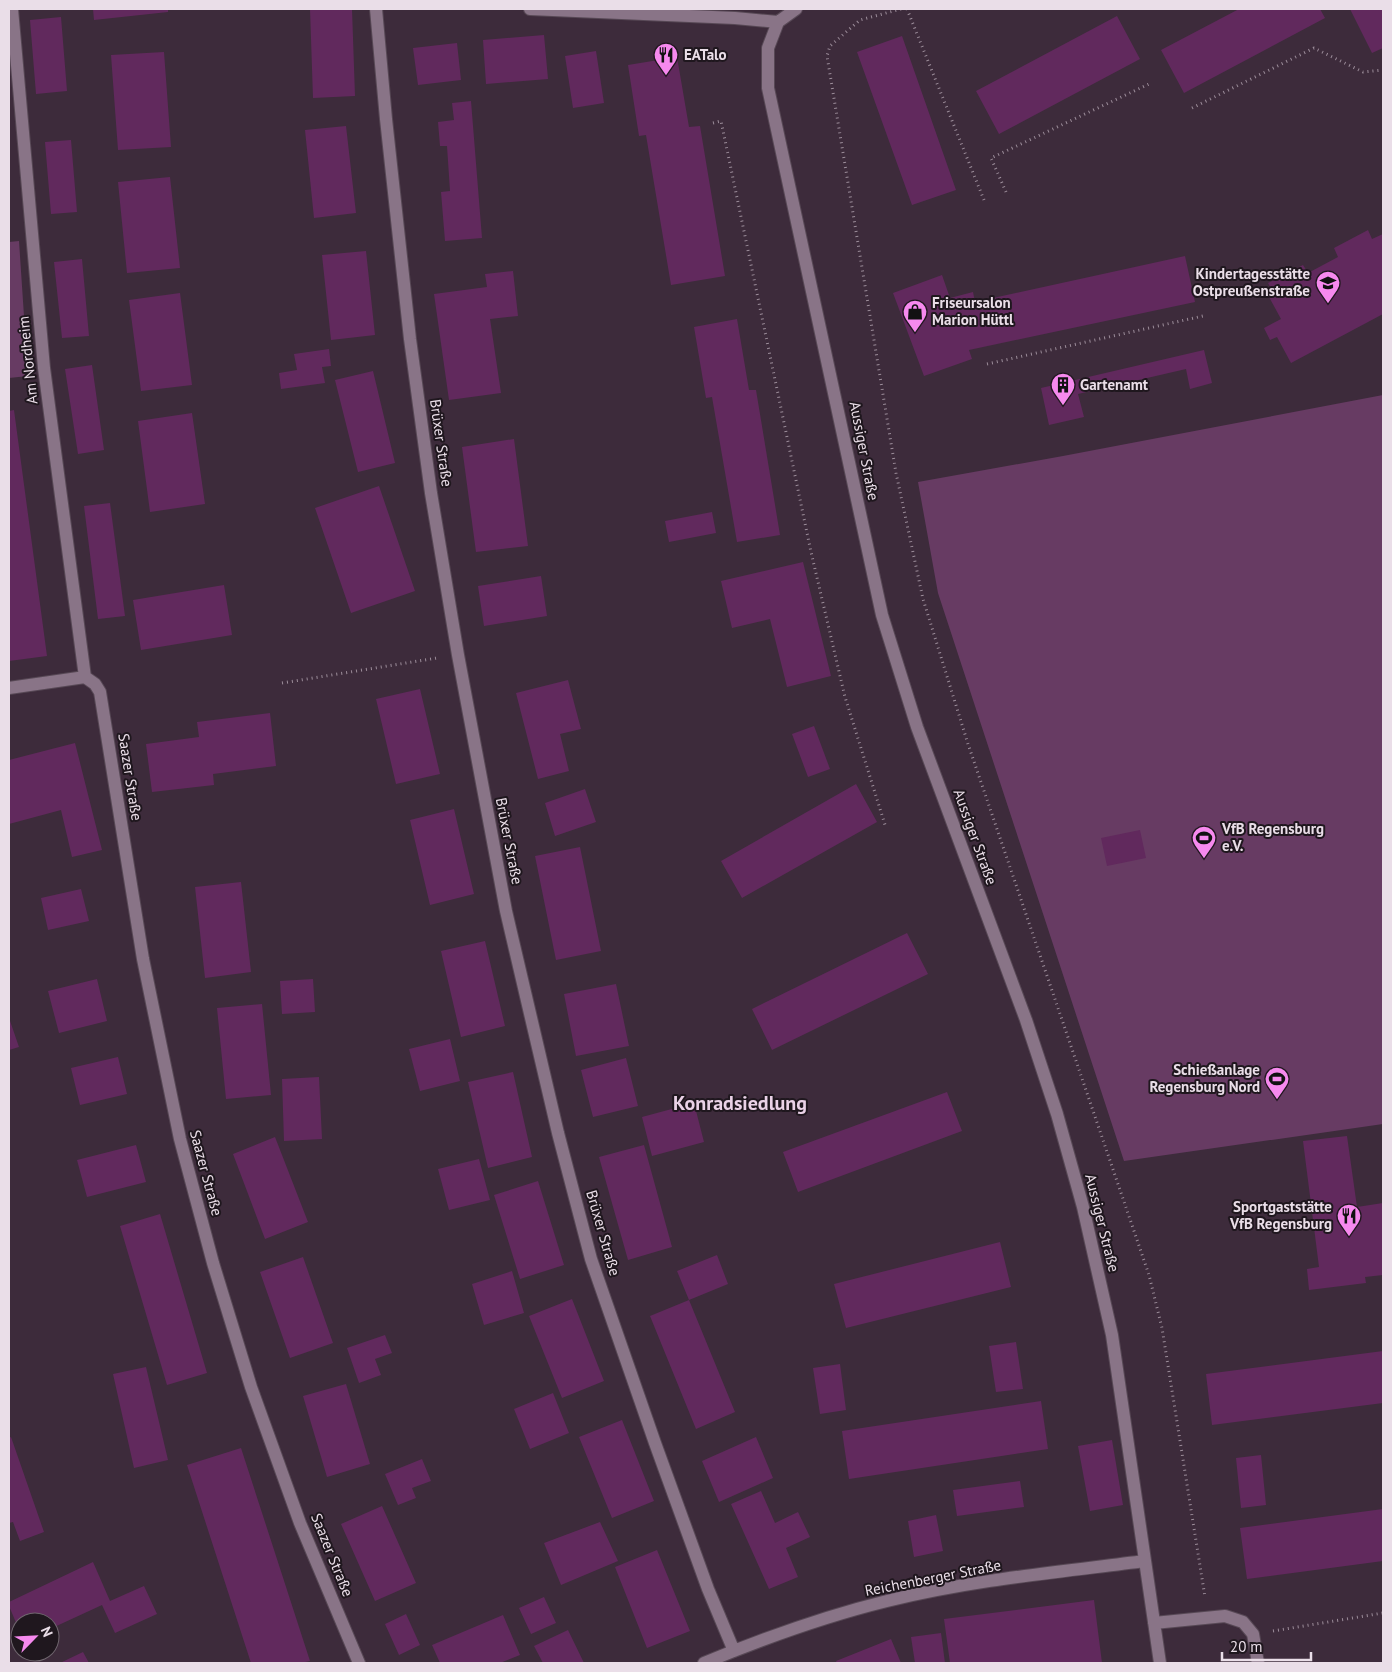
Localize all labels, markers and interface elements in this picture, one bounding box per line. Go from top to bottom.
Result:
restaurant icon: EATalo [653,42,679,76]
place label: EATalo [684,45,727,64]
place label: Kindertagesstätte Ostpreußenstraße [1193,264,1310,300]
school or university icon: Kindertagesstätte Ostpreußenstraße [1315,270,1341,304]
place label: Friseursalon Marion Hüttl [932,293,1014,329]
shop icon: Friseursalon Marion Hüttl [902,299,928,333]
street label: Am Nordheim [13,315,42,405]
building icon: Gartenamt [1050,372,1076,406]
place label: Gartenamt [1080,375,1149,394]
street label: Brüxer Straße [426,398,457,488]
street label: Aussiger Straße [846,400,883,502]
street label: Saazer Straße [114,732,147,822]
street label: Aussiger Straße [949,786,1002,887]
street label: Brüxer Straße [492,796,527,886]
place label: VfB Regensburg e.V. [1221,819,1324,855]
sports icon: VfB Regensburg e.V. [1191,825,1217,859]
place label: Schießanlage Regensburg Nord [1150,1060,1260,1096]
sports icon: Schießanlage Regensburg Nord [1264,1066,1290,1100]
district label: Konradsiedlung [673,1090,807,1116]
street label: Saazer Straße [186,1128,227,1218]
street label: Aussiger Straße [1081,1172,1124,1274]
street label: Brüxer Straße [582,1188,625,1278]
place label: Sportgaststätte VfB Regensburg [1229,1197,1332,1233]
restaurant icon: Sportgaststätte VfB Regensburg [1336,1203,1362,1237]
street label: Saazer Straße [307,1510,358,1599]
street label: Reichenberger Straße [863,1555,1003,1600]
north arrow [10,1612,60,1662]
text: N [37,1624,57,1640]
scale bar [1222,1630,1311,1662]
text: 20 m [1230,1637,1263,1656]

